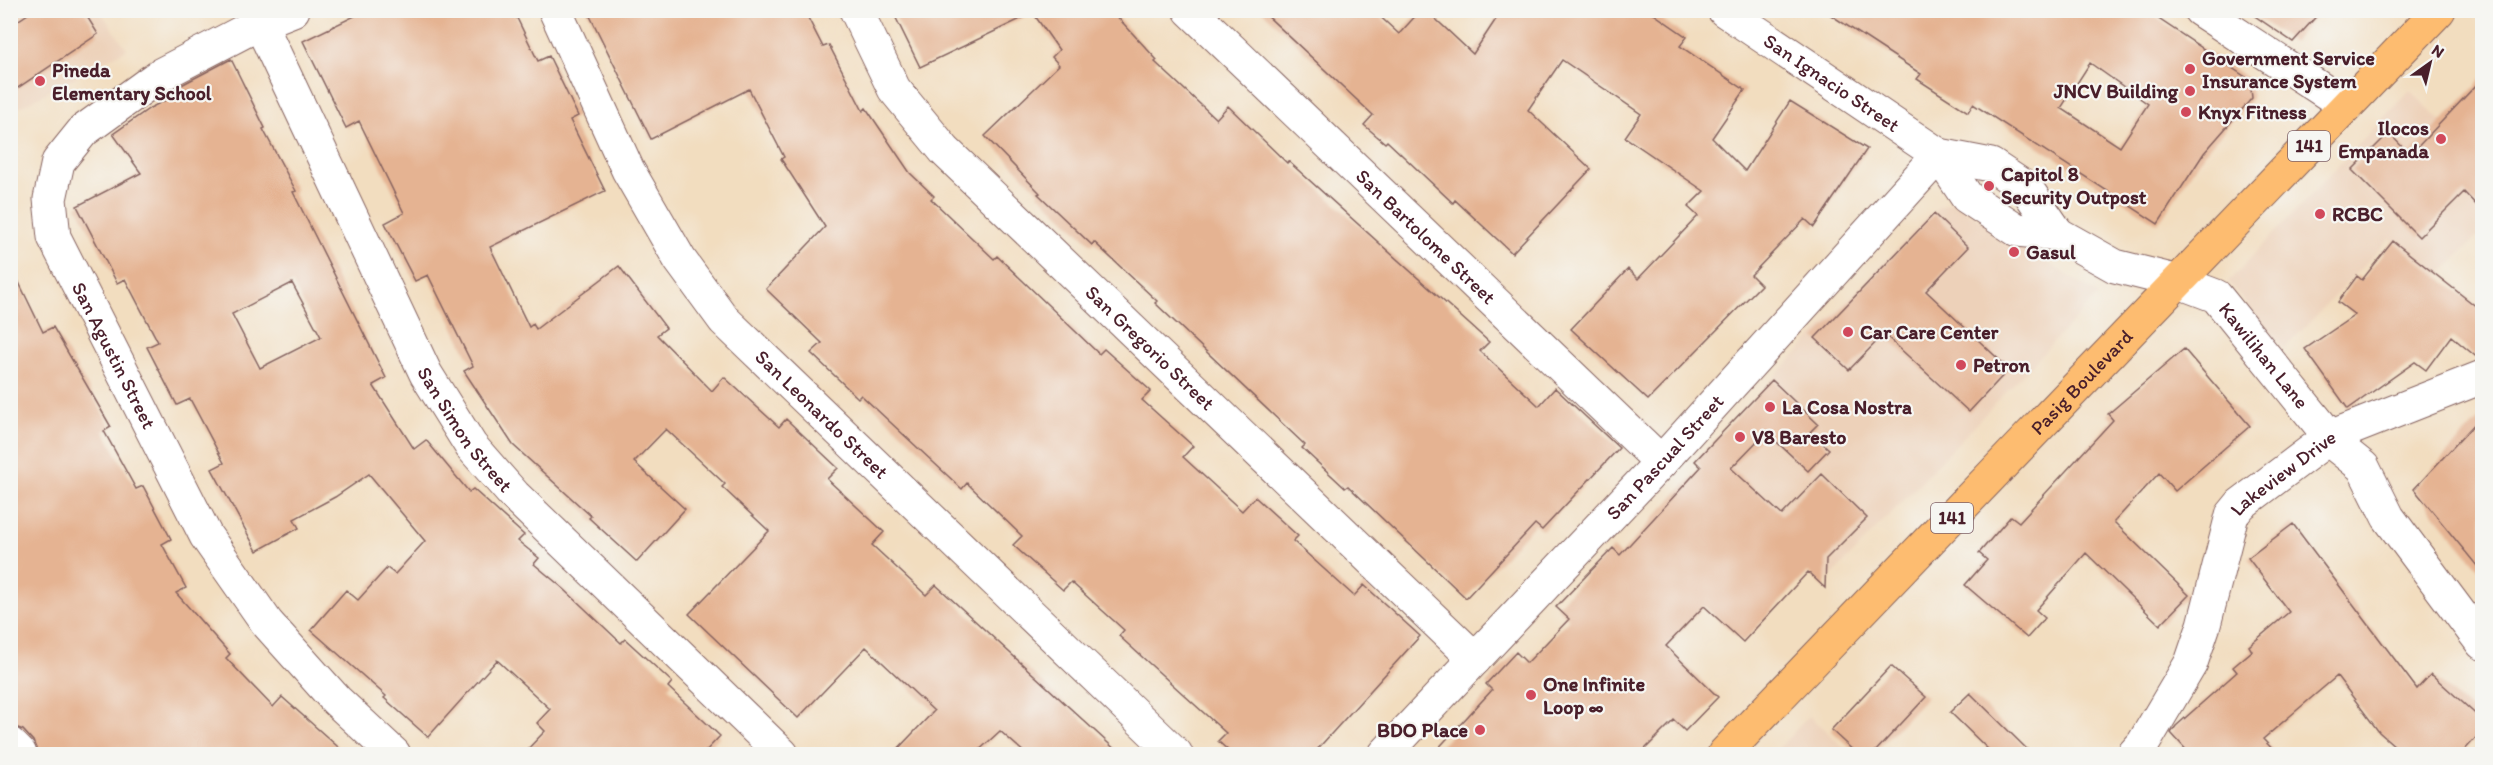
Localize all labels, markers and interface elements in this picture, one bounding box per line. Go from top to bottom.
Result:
street label: San Ignacio Street [1759,28,1904,137]
north arrow [2400,33,2460,93]
text: N [2428,40,2448,62]
place label: Government Service Insurance System [2202,46,2375,94]
place label: Pineda Elementary School [52,58,212,106]
marker: Government Service Insurance System [2183,62,2197,76]
marker: Pineda Elementary School [33,74,47,88]
place label: JNCV Building [2053,79,2179,104]
marker: JNCV Building [2183,84,2197,98]
place label: Knyx Fitness [2198,100,2307,125]
marker: Knyx Fitness [2179,105,2193,119]
place label: Ilocos Empanada [2338,116,2430,164]
road number: 141 [2288,131,2330,161]
marker: Ilocos Empanada [2434,132,2448,146]
place label: Capitol 8 Security Outpost [2001,162,2147,210]
street label: San Bartolome Street [1351,164,1501,309]
marker: Capitol 8 Security Outpost [1982,179,1996,193]
place label: RCBC [2332,202,2383,226]
marker: RCBC [2313,207,2327,221]
place label: Gasul [2026,240,2076,264]
marker: Gasul [2007,245,2021,259]
street label: San Agustin Street [67,278,162,433]
street label: San Gregorio Street [1080,280,1220,415]
street label: Kawilihan Lane [2214,297,2314,413]
place label: Car Care Center [1860,320,1999,344]
street label: Pasig Boulevard [2025,324,2138,440]
marker: Car Care Center [1841,325,1855,339]
street label: San Leonardo Street [750,345,894,483]
place label: Petron [1973,353,2031,377]
marker: Petron [1954,358,1968,372]
street label: San Simon Street [412,363,518,497]
street label: San Pascual Street [1601,389,1728,525]
place label: La Cosa Nostra [1782,395,1912,419]
marker: La Cosa Nostra [1763,400,1777,414]
street label: Lakeview Drive [2225,424,2339,520]
place label: V8 Baresto [1752,425,1846,449]
marker: V8 Baresto [1733,430,1747,444]
road number: 141 [1931,503,1973,533]
place label: One Infinite Loop ∞ [1543,672,1645,720]
marker: One Infinite Loop ∞ [1524,688,1538,702]
place label: BDO Place [1377,718,1468,742]
marker: BDO Place [1473,723,1487,737]

